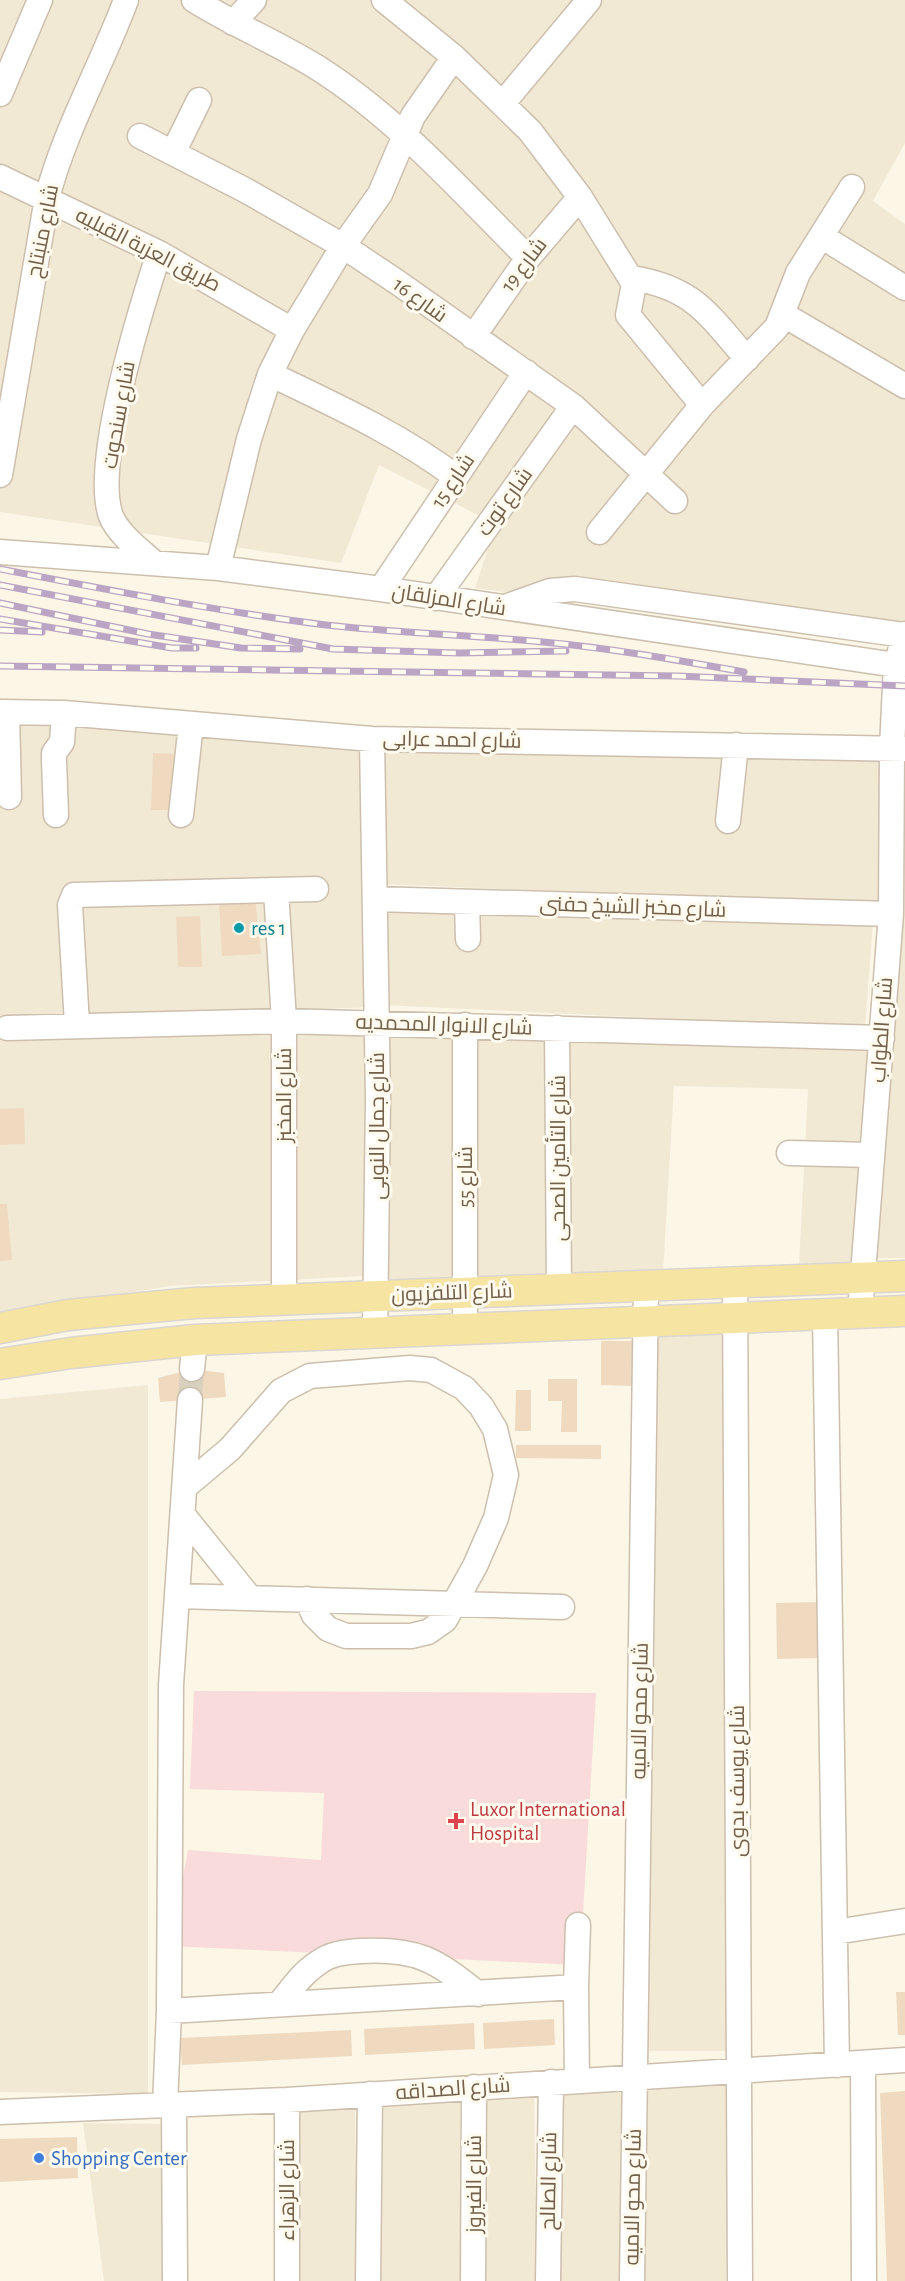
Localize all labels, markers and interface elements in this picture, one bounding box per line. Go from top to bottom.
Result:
street label: شارع منبتاح [24,183,65,280]
street label: طريق العزبة القبليه [71,204,224,297]
street label: شارع 19 [497,234,553,298]
street label: شارع 16 [387,273,451,329]
street label: شارع سنحوت [99,359,142,471]
street label: شارع 15 [427,450,481,513]
street label: شارع توت [473,464,539,542]
street label: شارع المزلقان [390,581,508,622]
street label: شارع احمد عرابى [382,728,522,755]
street label: شارع مخبز الشيخ حفنى [539,893,727,924]
place label: res 1 [251,918,286,939]
marker: res 1 [232,921,246,935]
street label: شارع الطواب [868,977,899,1084]
street label: شارع الانوار المحمديه [355,1011,533,1042]
street label: شارع المخبز [274,1048,298,1143]
street label: شارع جمال النوبى [367,1052,391,1200]
street label: شارع التأمين الصحى [545,1075,572,1241]
street label: شارع 55 [455,1146,479,1208]
street label: شارع التلفزيون [391,1280,513,1309]
street label: شارع محو الاميه [628,1642,655,1780]
street label: شارع يوسف بدوى [727,1705,751,1857]
place label: Luxor International Hospital [470,1799,626,1844]
marker: Luxor International Hospital [447,1812,465,1830]
street label: شارع الصداقه [395,2075,511,2106]
street label: شارع محو الاميه [621,2128,648,2266]
street label: شارع الصالح [538,2132,563,2231]
street label: شارع الفيروز [464,2135,488,2234]
street label: شارع الزهراء [277,2139,301,2241]
place label: Shopping Center [51,2148,187,2169]
marker: Shopping Center [32,2151,46,2165]

